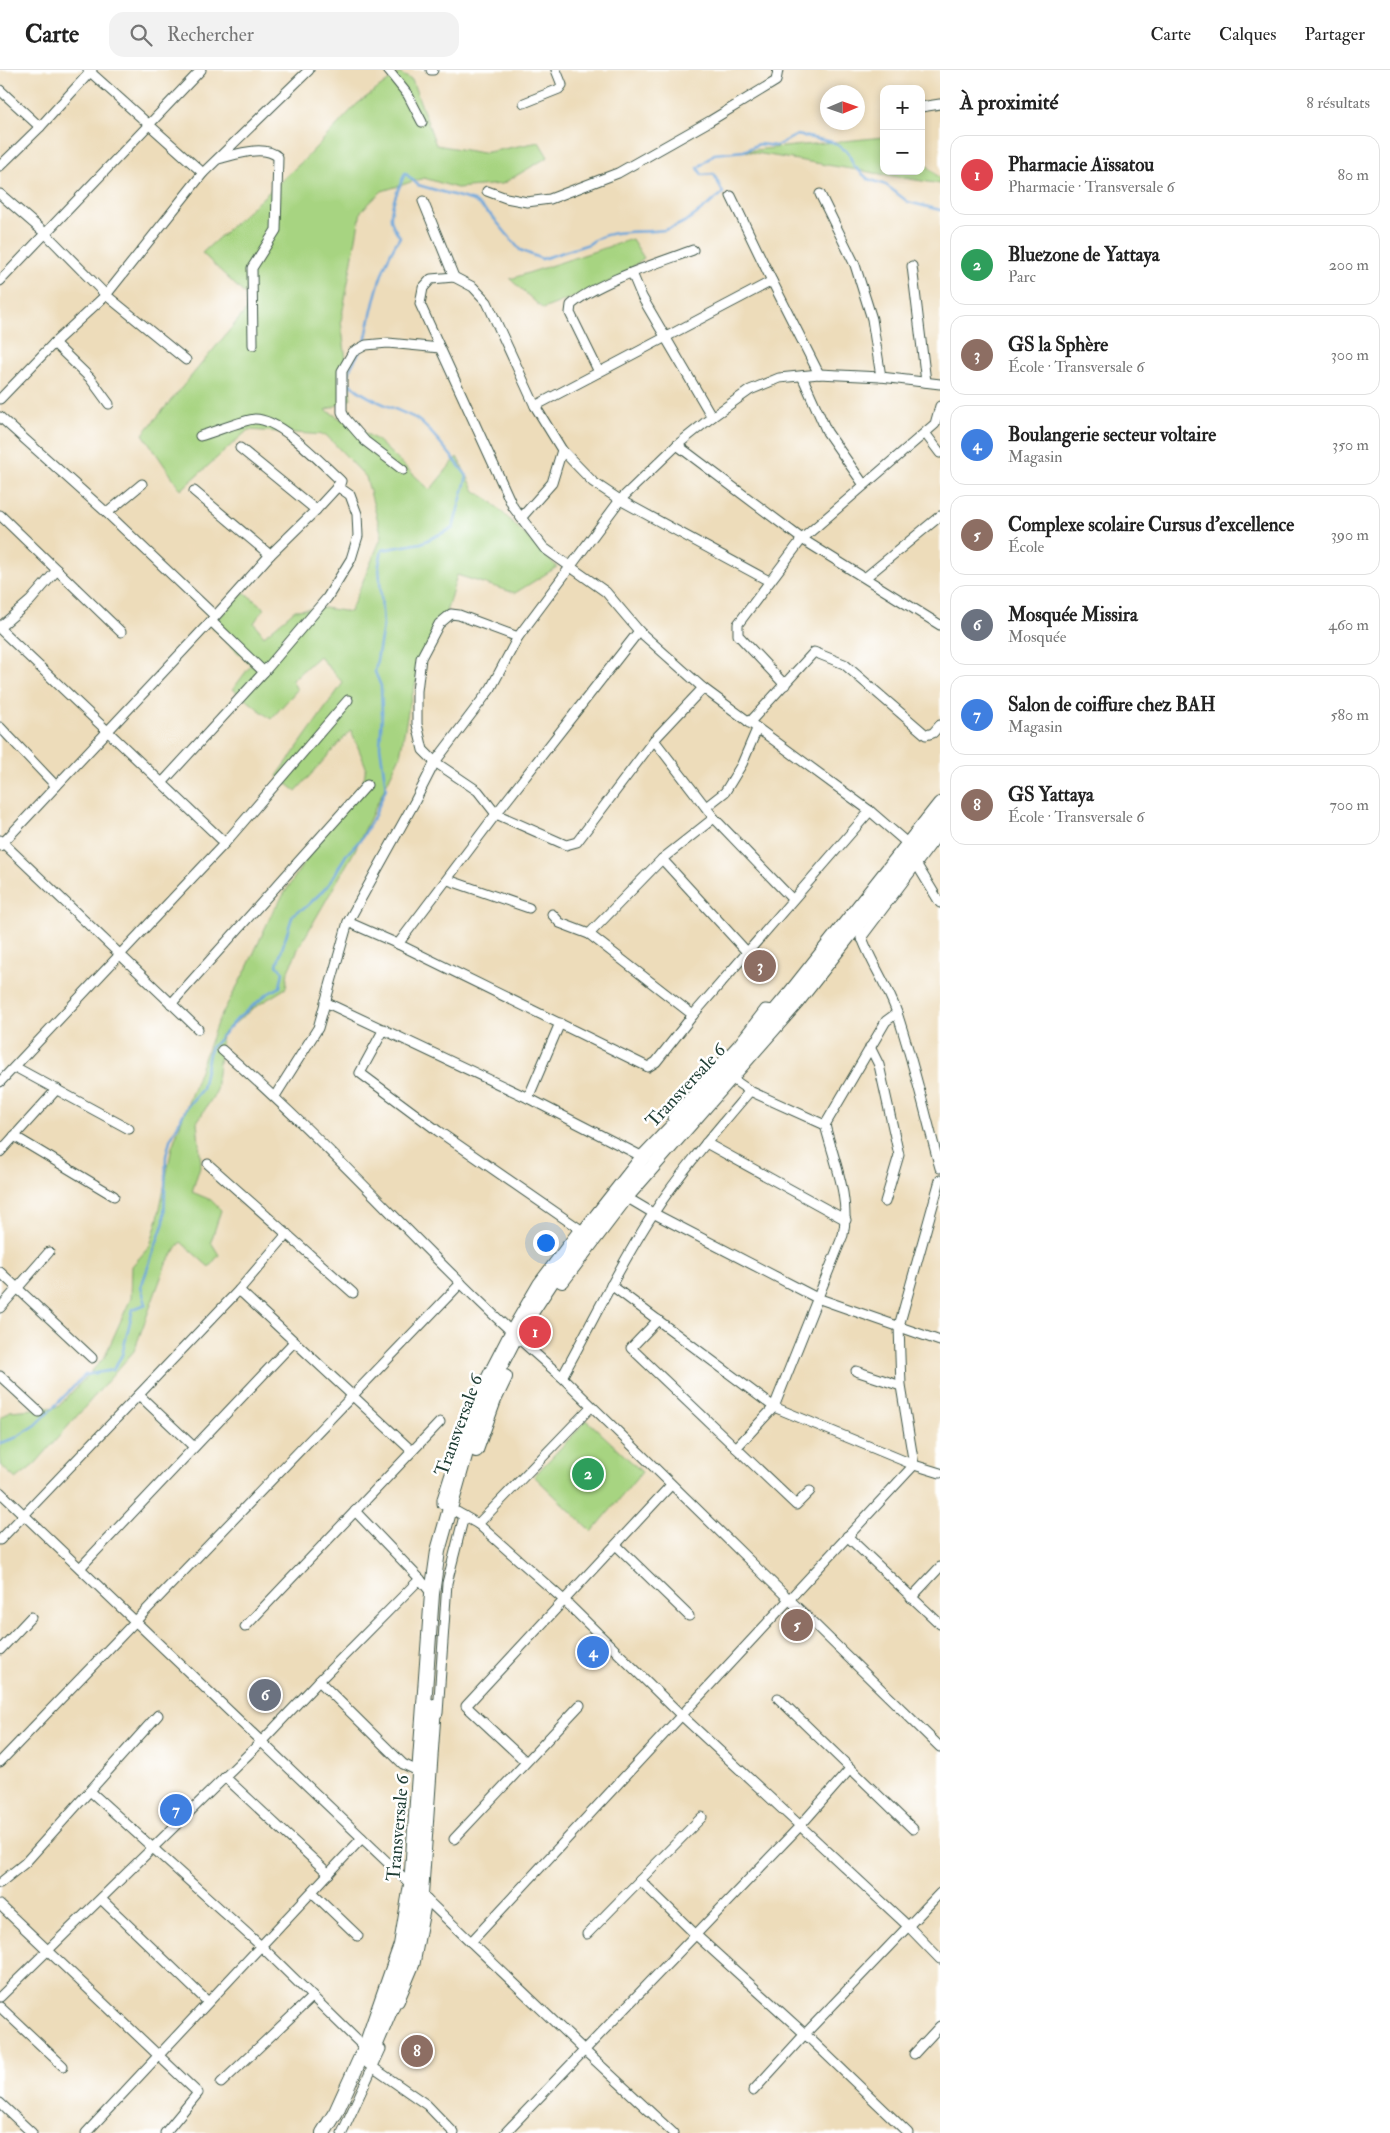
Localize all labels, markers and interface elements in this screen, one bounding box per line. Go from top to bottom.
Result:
search box [109,12,459,57]
text: Carte [25,19,79,50]
icon: search [127,21,155,49]
text: Rechercher [167,23,254,47]
text: Carte [1150,23,1191,46]
text: Calques [1219,23,1276,46]
text: Partager [1304,23,1365,46]
north arrow [820,85,865,130]
map controls [880,85,925,175]
button: + [880,85,925,130]
text: À proximité [960,89,1058,116]
text: 8 résultats [1306,93,1370,113]
button: − [880,130,925,175]
text: Pharmacie Aïssatou [1008,153,1154,177]
text: 1 [974,165,980,185]
text: 80 m [1338,165,1369,185]
text: Pharmacie · Transversale 6 [1008,177,1175,197]
text: Bluezone de Yattaya [1008,243,1160,267]
text: 2 [973,255,981,275]
text: 200 m [1329,255,1369,275]
text: Parc [1008,267,1036,287]
text: GS la Sphère [1008,333,1108,357]
text: 3 [974,345,980,365]
text: 300 m [1331,345,1369,365]
text: École · Transversale 6 [1008,357,1144,377]
text: Boulangerie secteur voltaire [1008,423,1216,447]
text: 4 [973,435,981,455]
text: 350 m [1332,435,1369,455]
text: Magasin [1008,447,1062,467]
text: Complexe scolaire Cursus d'excellence [1008,513,1294,537]
text: 5 [973,525,981,545]
text: 390 m [1331,525,1369,545]
text: École [1008,537,1044,557]
text: Mosquée Missira [1008,603,1138,627]
text: 6 [973,615,981,635]
text: 460 m [1328,615,1369,635]
text: Mosquée [1008,627,1066,647]
text: Salon de coiffure chez BAH [1008,693,1216,717]
text: 7 [973,705,981,725]
text: 580 m [1330,705,1369,725]
text: Magasin [1008,717,1062,737]
text: GS Yattaya [1008,783,1094,807]
text: 8 [973,795,981,815]
text: 700 m [1330,795,1369,815]
text: École · Transversale 6 [1008,807,1144,827]
pin: 3 [744,947,776,985]
street label: Transversale 6 [640,1037,732,1133]
your location [533,1230,559,1256]
pin: 1 [519,1313,551,1351]
street label: Transversale 6 [429,1370,489,1480]
pin: 2 [572,1455,604,1493]
pin: 5 [781,1606,813,1644]
pin: 4 [577,1633,609,1671]
pin: 6 [249,1676,281,1714]
street label: Transversale 6 [381,1772,415,1882]
pin: 7 [160,1791,192,1829]
pin: 8 [401,2032,433,2070]

